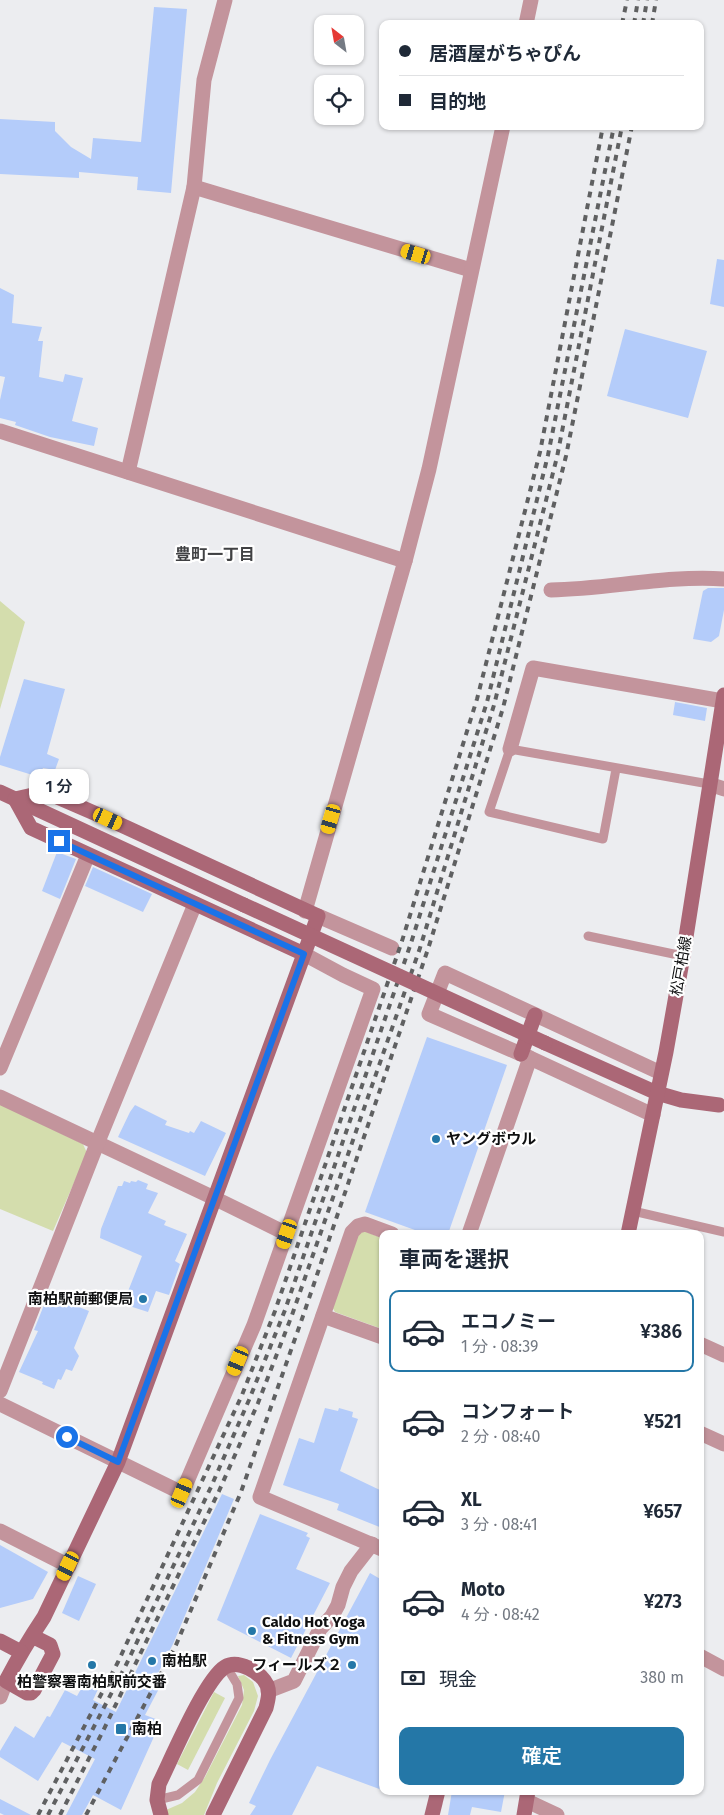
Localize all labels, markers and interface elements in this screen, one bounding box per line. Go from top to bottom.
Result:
north arrow [314,15,364,65]
map controls [314,15,364,125]
text: 居酒屋がちゃぴん [429,42,581,65]
button: locate [314,75,364,125]
text: 目的地 [429,90,486,113]
car [399,242,432,266]
district label: 豊町一丁目 [175,545,255,564]
callout: 1 分 [29,768,89,804]
text: 1 分 [45,777,73,796]
car [319,803,342,835]
car [91,806,124,832]
route end [48,830,70,852]
street label: 松戸柏線 [667,935,695,997]
place label: ヤングボウル [446,1130,536,1148]
marker: ヤングボウル [430,1133,442,1145]
car [275,1217,298,1251]
text: 車両を選択 [399,1246,509,1273]
place label: 南柏駅前郵便局 [28,1290,133,1308]
marker: 南柏駅前郵便局 [137,1293,149,1305]
icon: car [401,1309,446,1354]
text: エコノミー [461,1310,556,1333]
text: ¥386 [640,1320,682,1343]
text: 1 分 · 08:39 [461,1337,538,1356]
car [225,1344,250,1378]
icon: car [401,1399,446,1444]
text: コンフォート [461,1400,574,1423]
text: ¥521 [644,1410,682,1433]
route start [56,1426,78,1448]
text: 2 分 · 08:40 [461,1427,540,1446]
car [169,1476,194,1510]
text: XL [461,1488,482,1511]
icon: car [401,1489,446,1534]
text: ¥657 [643,1500,682,1523]
text: 3 分 · 08:41 [461,1515,538,1534]
car [54,1549,81,1583]
text: Moto [461,1578,505,1601]
icon: car [401,1579,446,1624]
text: ¥273 [644,1590,682,1613]
text: 4 分 · 08:42 [461,1605,540,1624]
place label: Caldo Hot Yoga & Fitness Gym [262,1613,365,1648]
marker: Caldo Hot Yoga & Fitness Gym [246,1625,258,1637]
place label: 南柏駅 [162,1652,207,1670]
marker: 南柏駅 [146,1655,158,1667]
place label: フィールズ２ [252,1656,342,1674]
marker: 柏警察署南柏駅前交番 [86,1659,98,1671]
marker: フィールズ２ [346,1659,358,1671]
icon: cash [399,1664,427,1692]
text: 現金 [439,1668,477,1691]
text: 380 m [640,1668,684,1687]
place label: 柏警察署南柏駅前交番 [17,1673,167,1691]
place label: 南柏 [132,1720,162,1738]
marker: 南柏 [114,1722,128,1736]
button: 確定 [399,1727,684,1785]

